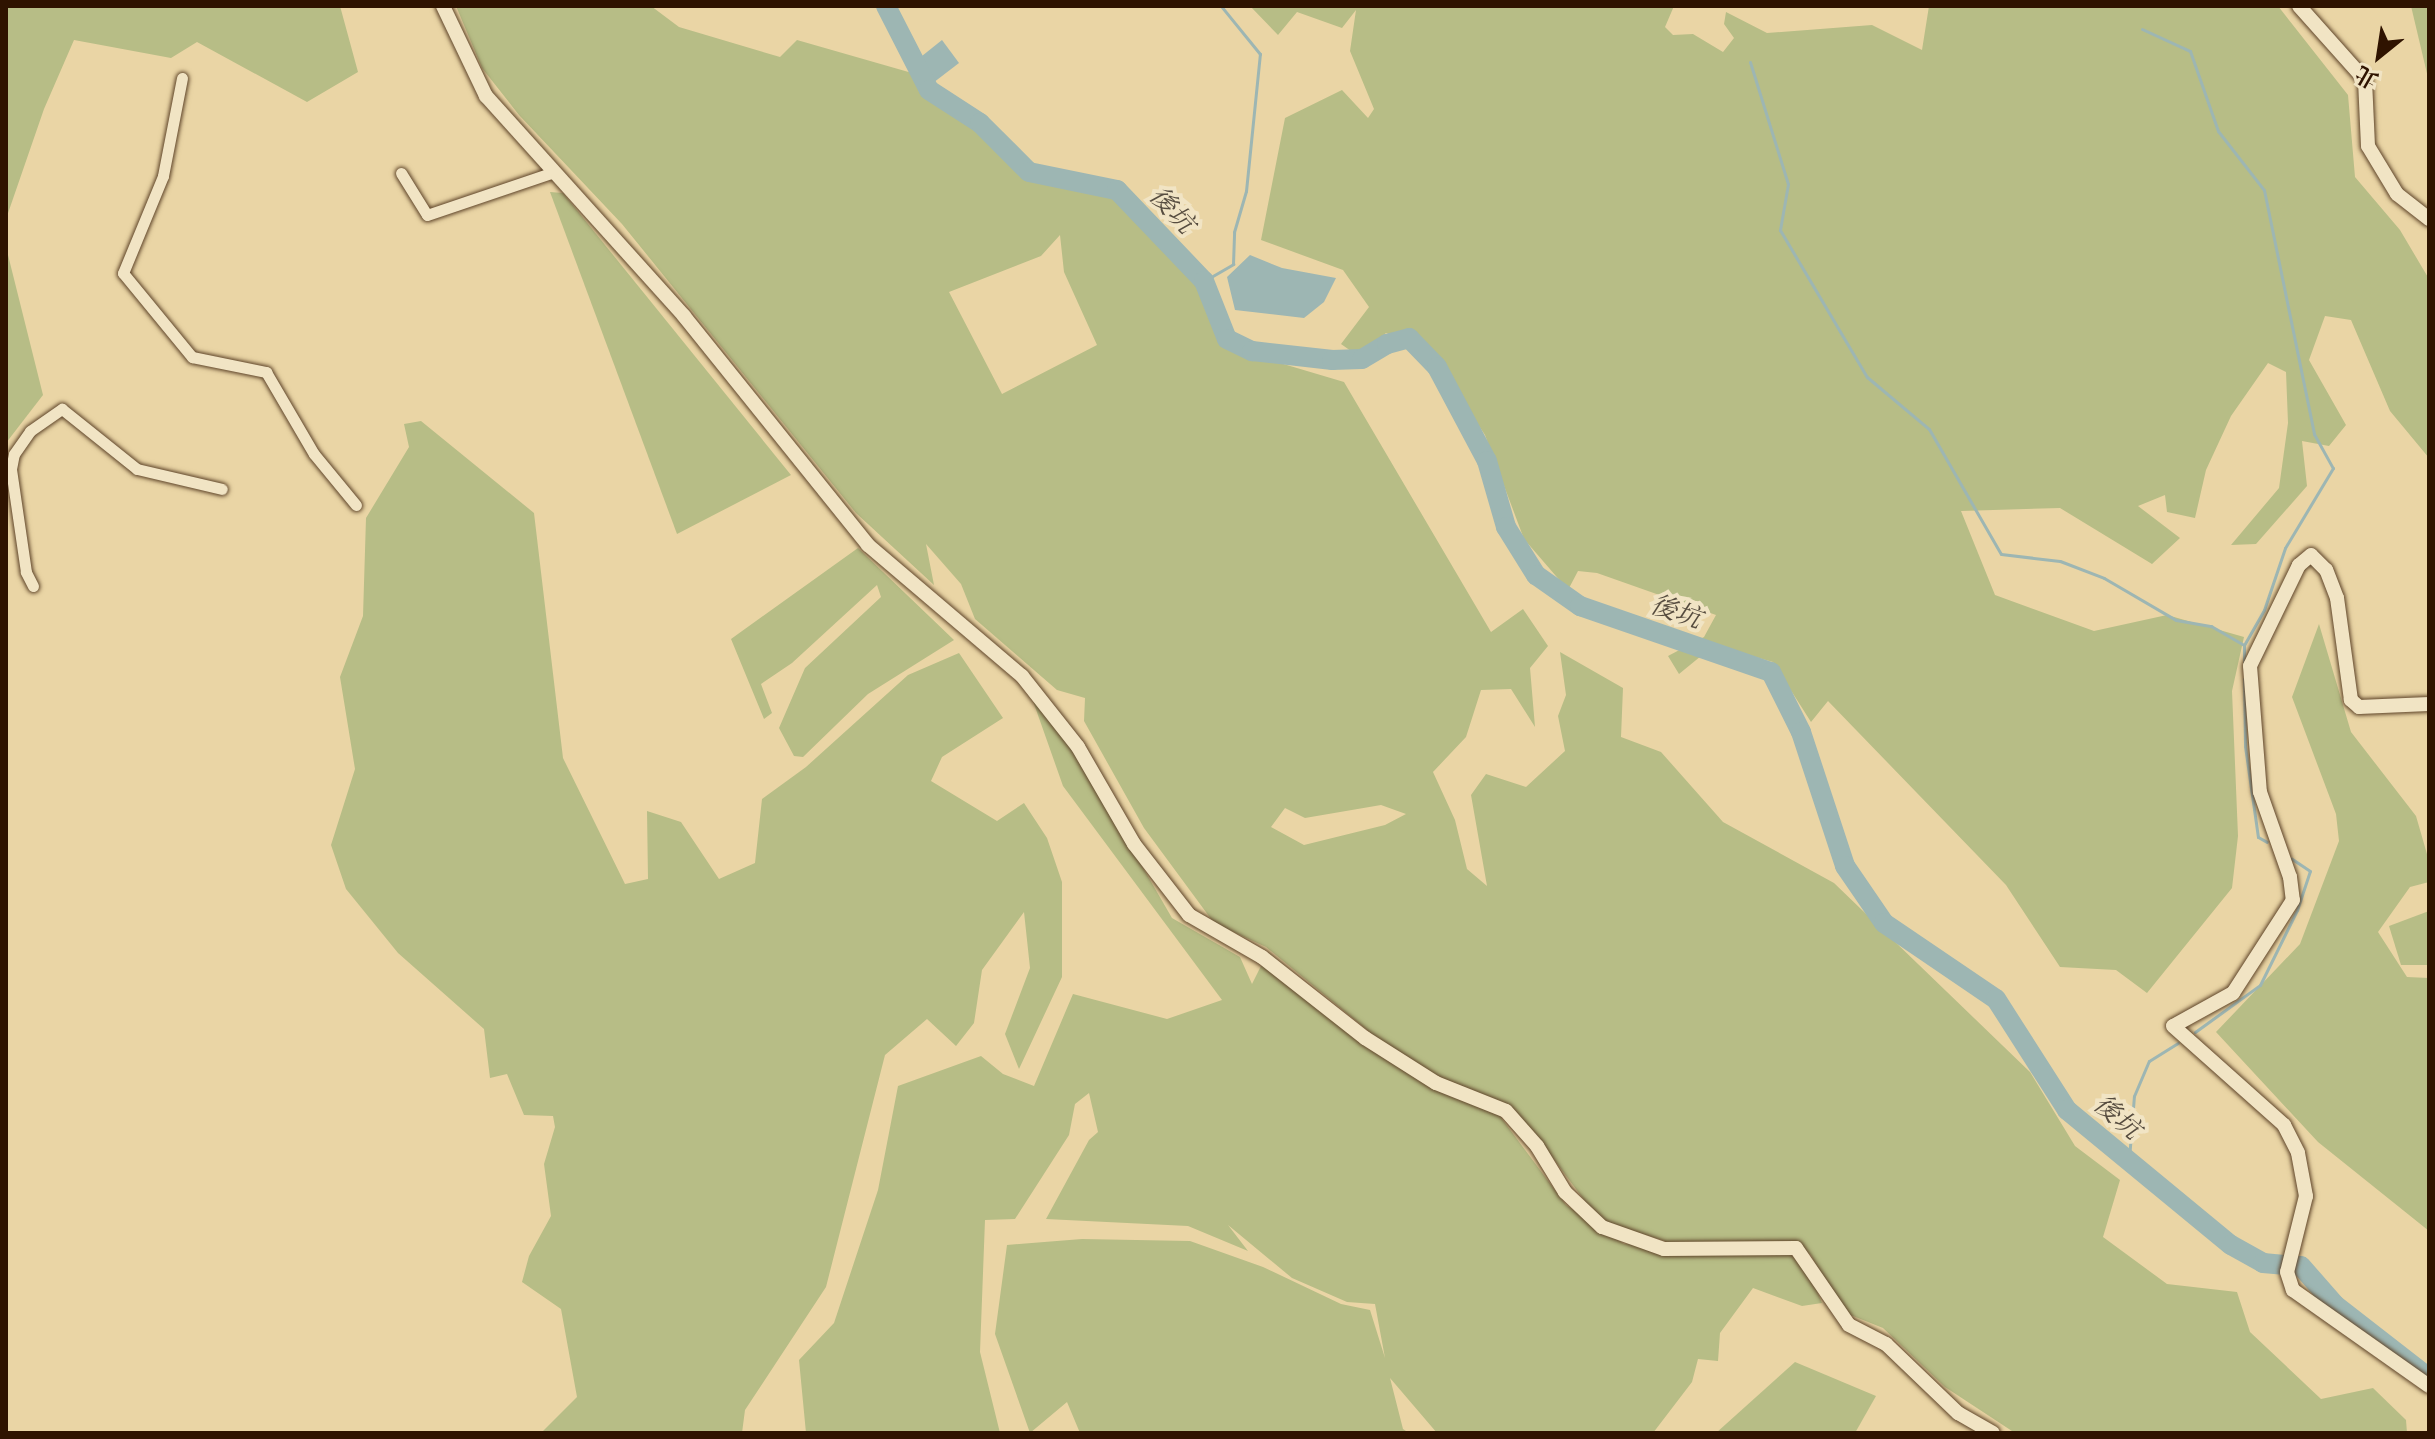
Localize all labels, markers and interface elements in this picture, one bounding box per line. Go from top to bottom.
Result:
north arrow [2339,16,2419,96]
text: 北 [2350,60,2383,94]
water label: 後坑 [1143,180,1201,240]
water label: 後坑 [1646,589,1706,635]
water label: 後坑 [2087,1088,2147,1146]

